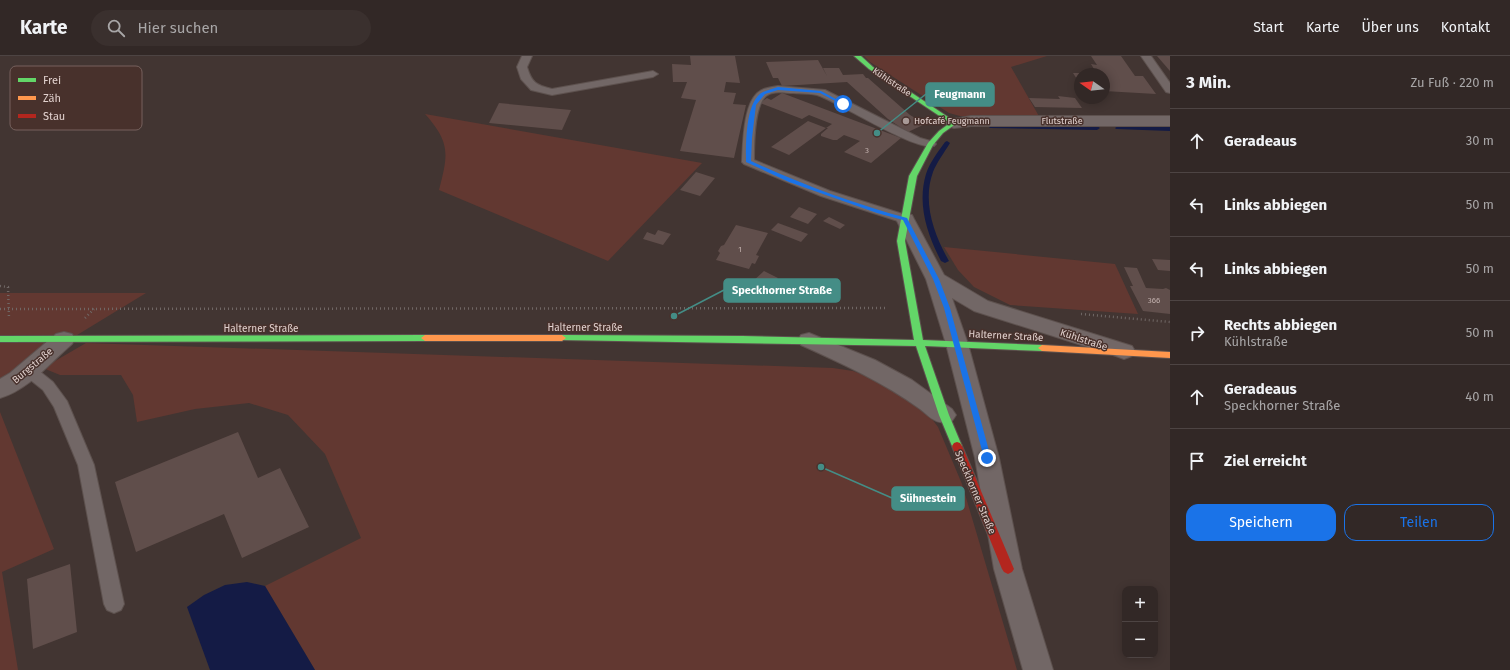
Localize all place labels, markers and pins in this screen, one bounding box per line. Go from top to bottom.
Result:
callout: Feugmann [926,83,994,106]
marker: Hofcafé Feugmann [901,116,911,126]
place label: Hofcafé Feugmann [914,116,990,126]
callout: Speckhorner Straße [724,279,840,302]
callout: Sühnestein [892,487,964,510]

